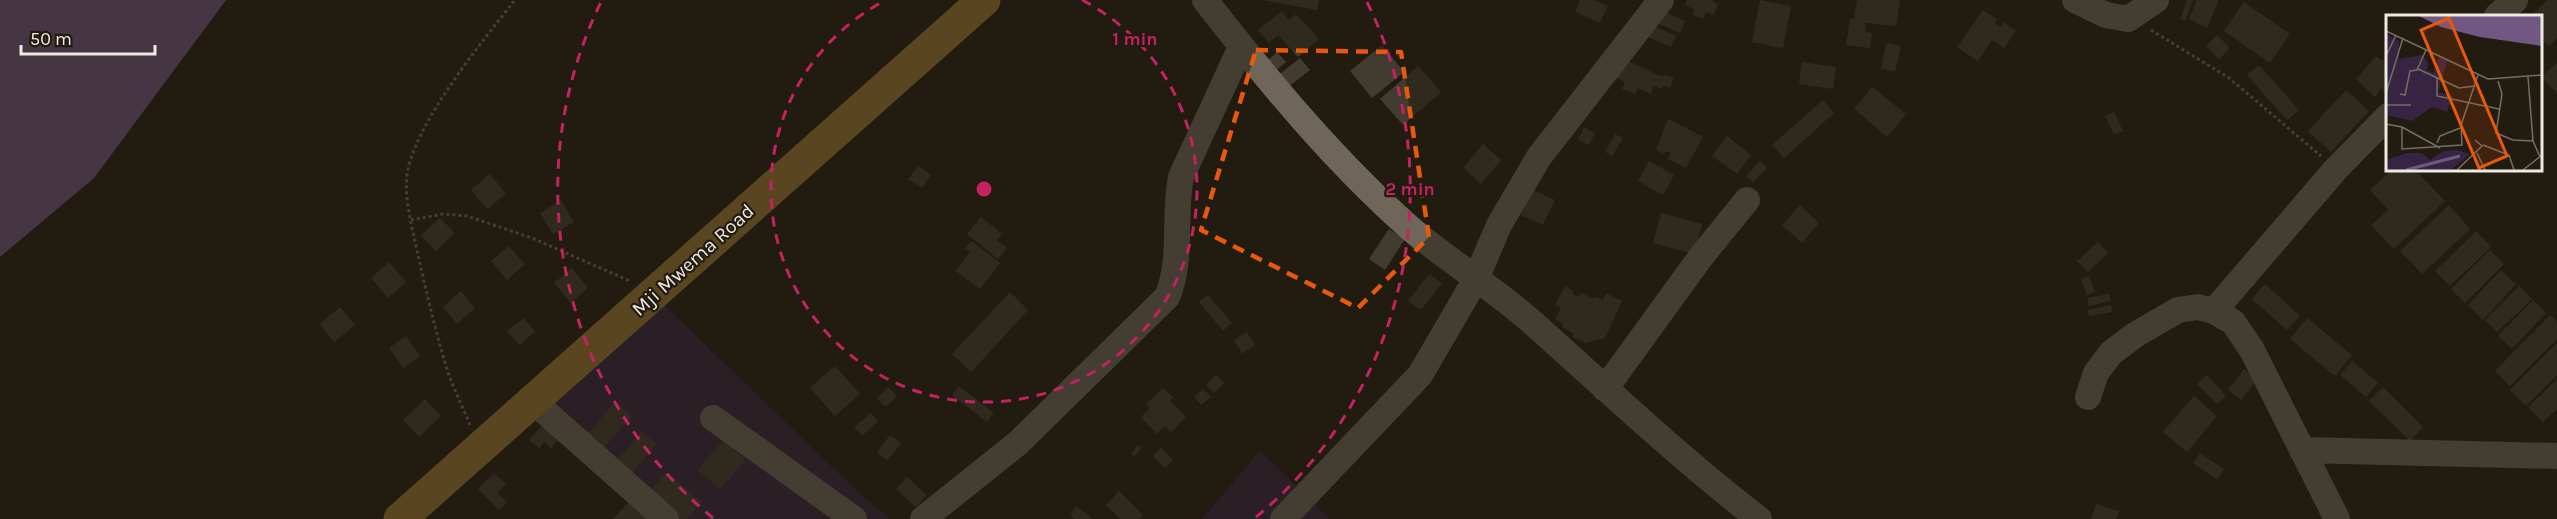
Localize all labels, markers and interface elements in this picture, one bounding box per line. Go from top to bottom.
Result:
inset map [2386,15,2542,171]
scale bar [21,18,154,56]
text: 50 m [30,28,72,50]
text: 1 min [1112,28,1158,50]
text: 2 min [1385,178,1435,200]
centre of rings [974,179,994,199]
street label: Mji Mwema Road [627,199,759,321]

